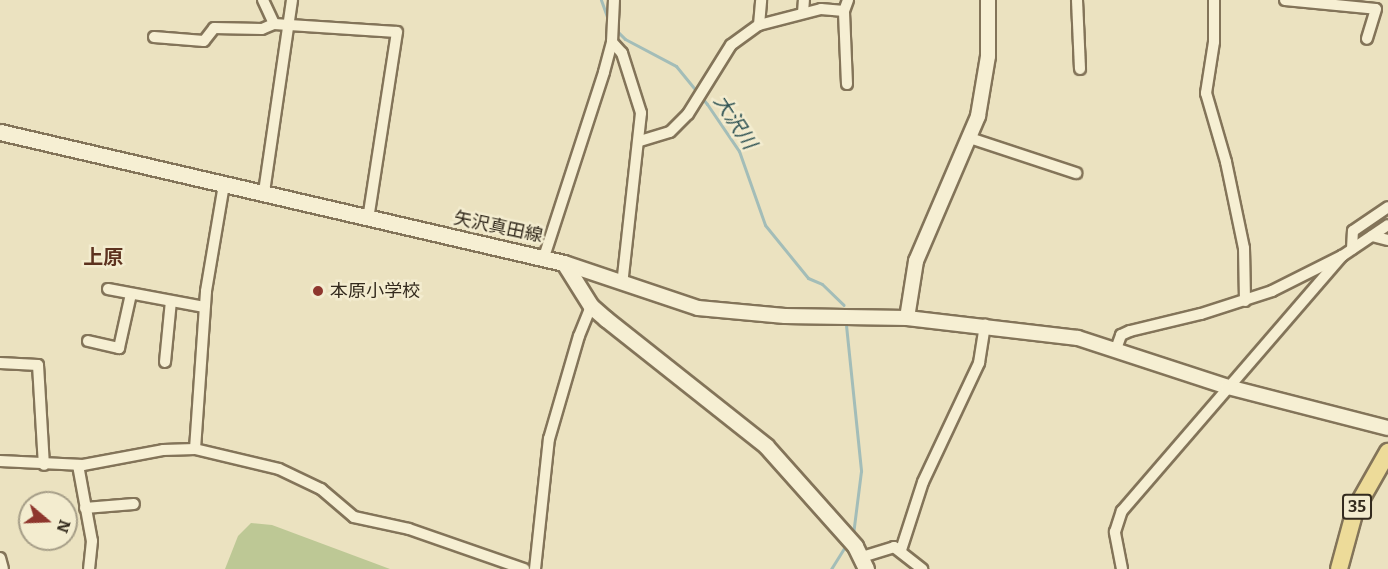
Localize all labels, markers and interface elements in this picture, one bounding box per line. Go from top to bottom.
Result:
water label: 大沢川 [709,90,761,154]
street label: 矢沢真田線 [452,207,544,247]
district label: 上原 [83,245,123,269]
place label: 本原小学校 [330,280,420,302]
marker: 本原小学校 [311,284,325,298]
north arrow [18,491,78,551]
road number: 35 [1342,494,1372,520]
text: N [53,517,75,535]

